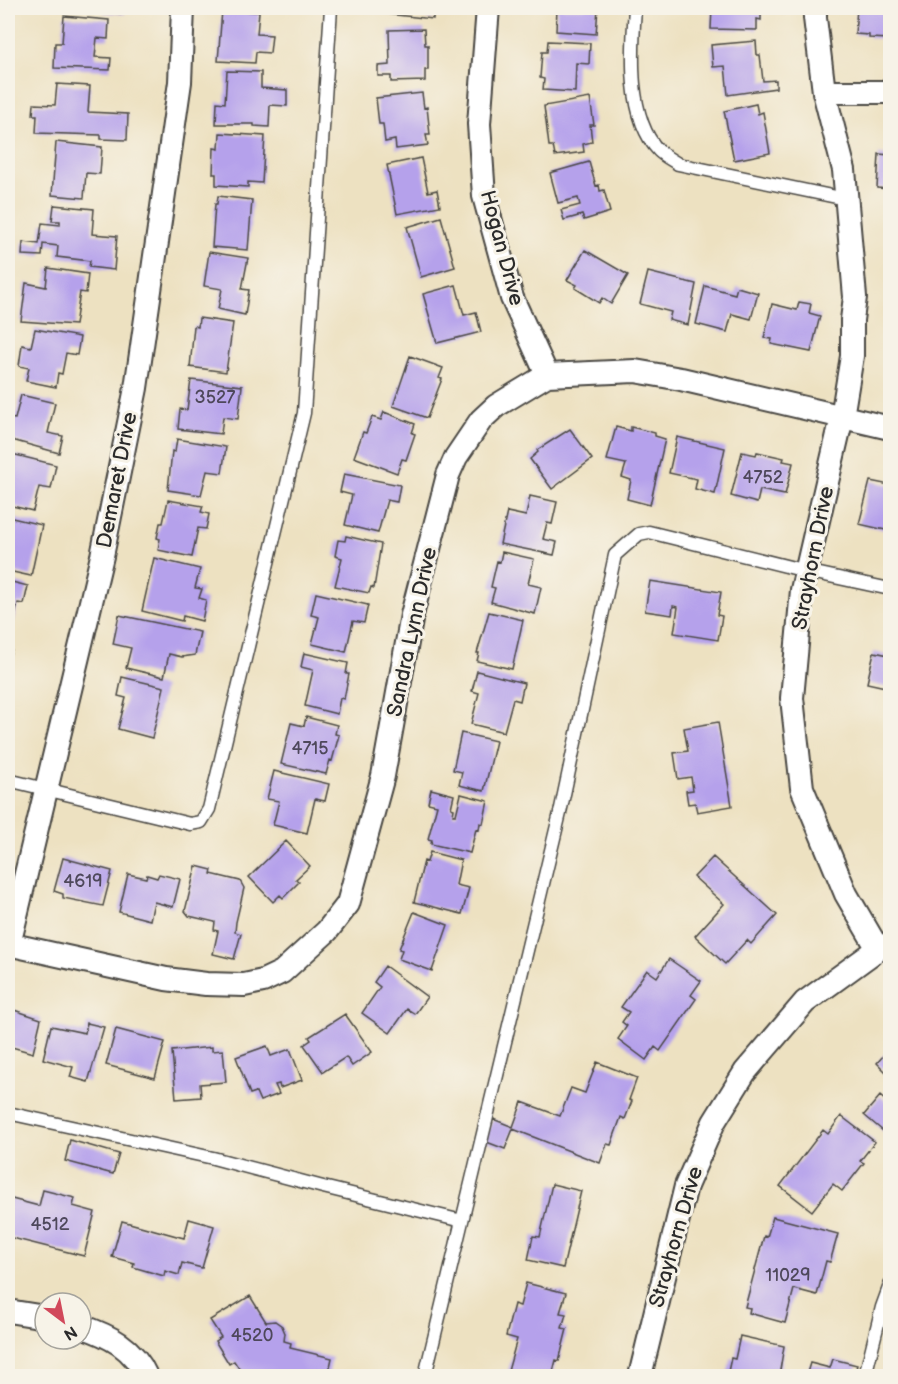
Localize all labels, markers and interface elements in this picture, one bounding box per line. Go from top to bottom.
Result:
street label: Hogan Drive [475,188,529,308]
house number: 3527 [195,387,236,408]
street label: Demaret Drive [92,410,142,550]
house number: 4752 [743,467,784,488]
street label: Strayhorn Drive [787,484,839,632]
street label: Sandra Lynn Drive [382,545,442,719]
house number: 4715 [291,738,329,759]
house number: 4619 [63,871,103,892]
street label: Strayhorn Drive [644,1164,708,1310]
house number: 4512 [31,1214,70,1235]
house number: 11029 [765,1265,811,1286]
north arrow [33,1291,93,1351]
text: N [60,1321,80,1344]
house number: 4520 [231,1325,273,1346]

